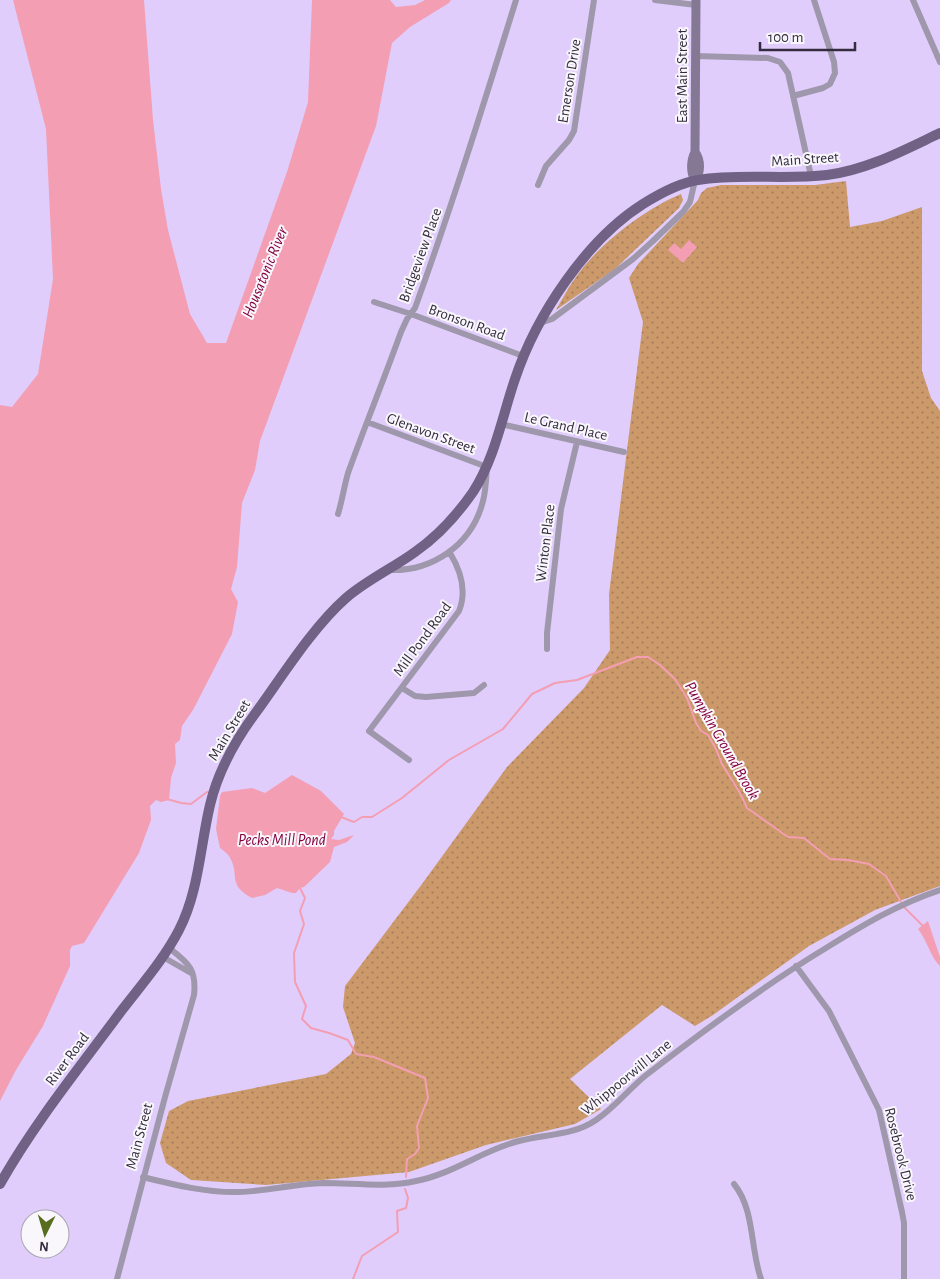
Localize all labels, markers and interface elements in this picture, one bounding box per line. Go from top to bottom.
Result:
scale bar [760,20,855,52]
street label: East Main Street [675,29,690,123]
text: 100 m [768,30,803,45]
street label: Emerson Drive [555,38,584,124]
street label: Main Street [771,150,840,169]
street label: Bridgeview Place [396,206,444,304]
water label: Housatonic River [239,224,291,320]
street label: Bronson Road [426,302,507,343]
street label: Le Grand Place [523,410,609,443]
street label: Glenavon Street [385,411,477,456]
street label: Winton Place [533,503,558,583]
street label: Mill Pond Road [391,599,454,679]
water label: Pumpkin Ground Brook [681,679,762,803]
street label: Main Street [206,697,253,763]
water label: Pecks Mill Pond [238,832,326,848]
street label: River Road [43,1030,92,1089]
street label: Whippoorwill Lane [579,1037,674,1118]
street label: Main Street [123,1101,156,1171]
street label: Rosebrook Drive [882,1106,919,1202]
north arrow [20,1209,70,1259]
text: N [38,1239,49,1253]

